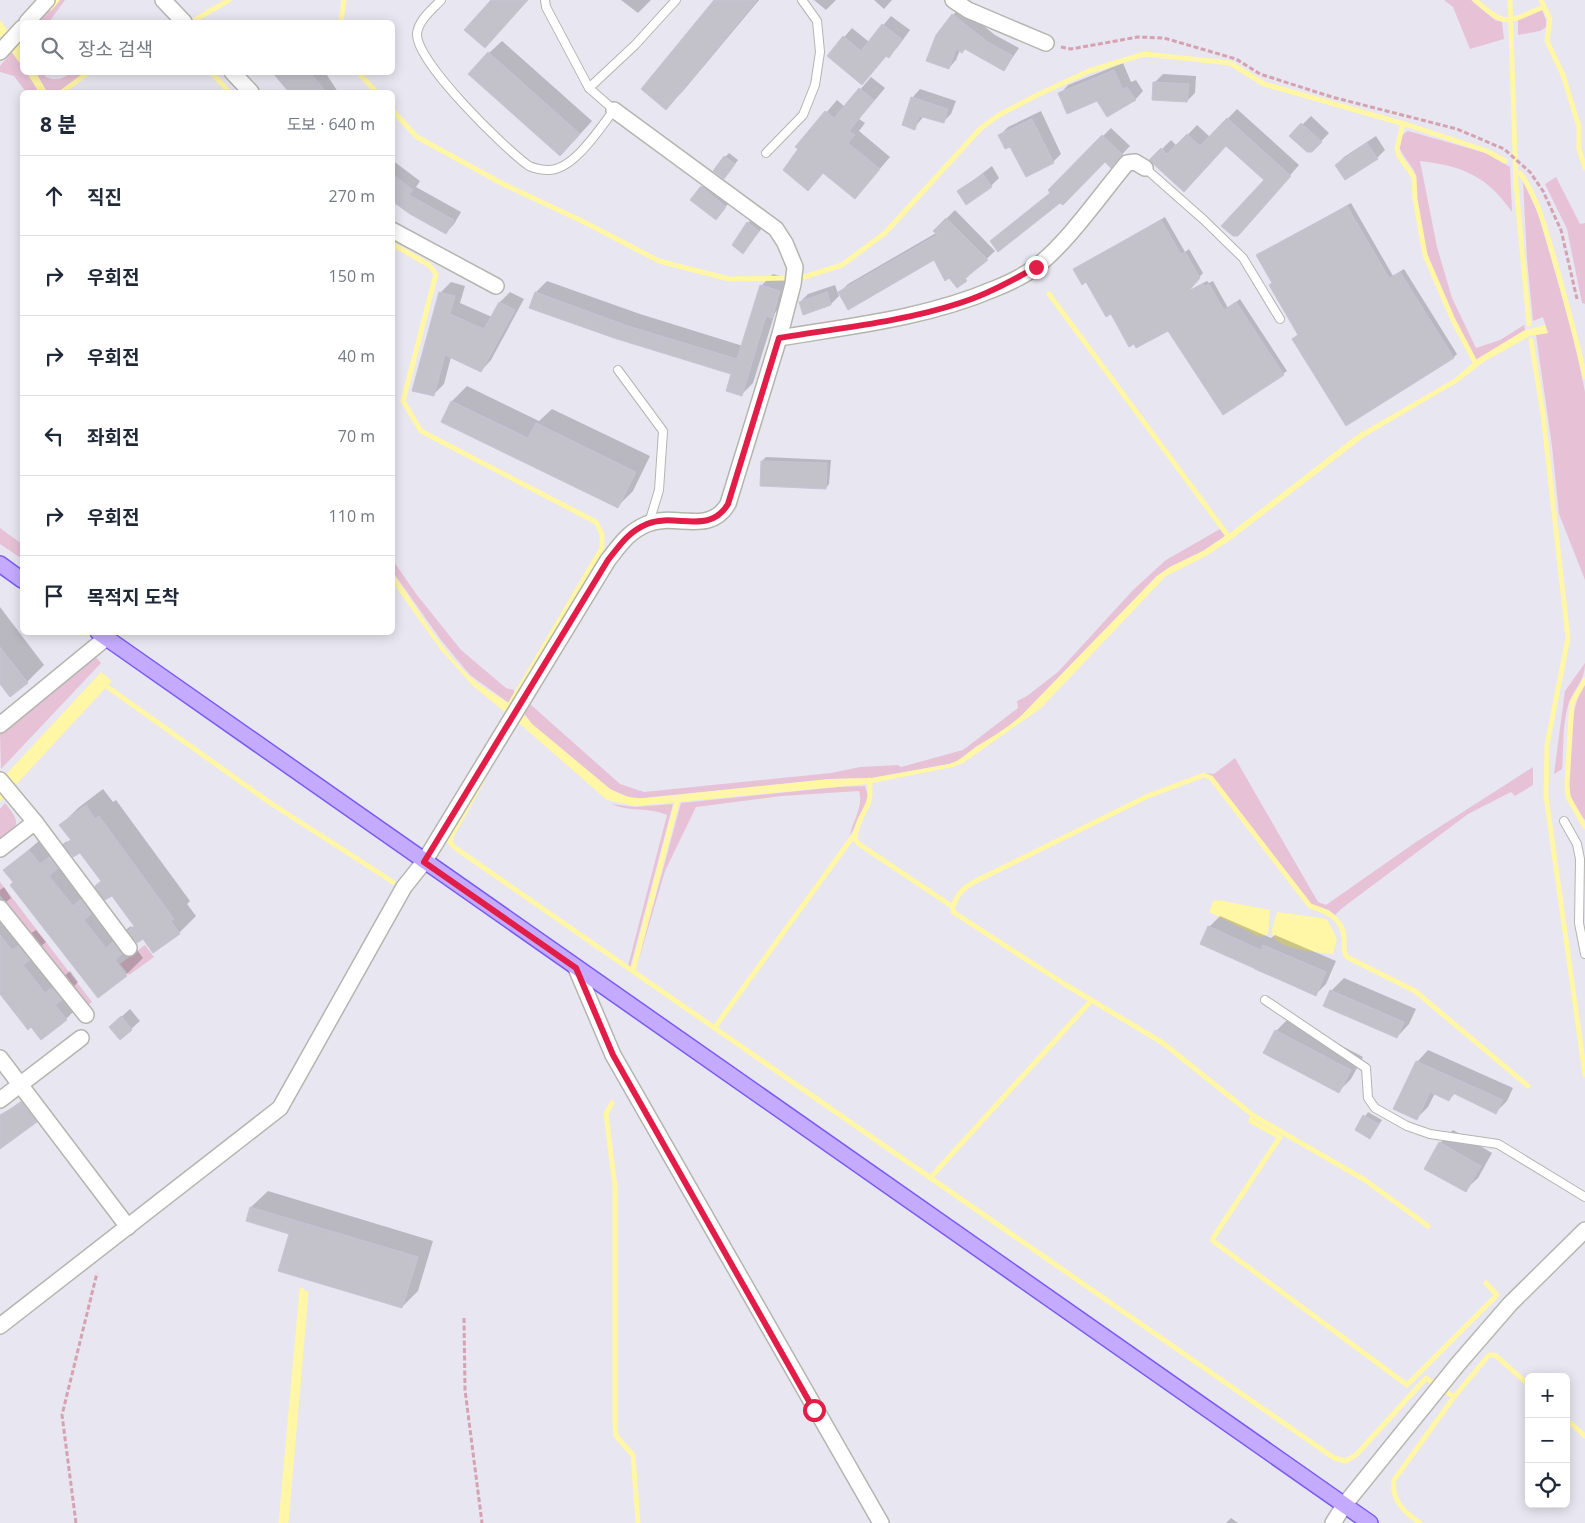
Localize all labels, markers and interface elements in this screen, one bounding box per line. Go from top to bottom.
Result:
search box [20,20,395,75]
icon: search [38,34,66,62]
text: 장소 검색 [78,36,153,62]
text: 8 분 [40,110,77,138]
text: 도보 · 640 m [287,113,375,135]
icon: ahead [40,182,68,210]
text: 직진 [87,184,122,210]
text: 270 m [329,185,375,207]
route end [1025,256,1048,279]
icon: right [40,262,68,290]
text: 우회전 [87,264,139,290]
text: 150 m [329,265,375,287]
icon: right [40,342,68,370]
text: 우회전 [87,344,139,370]
text: 40 m [338,345,375,367]
icon: left [40,422,68,450]
text: 좌회전 [87,424,139,450]
text: 70 m [338,425,375,447]
icon: right [40,502,68,530]
text: 우회전 [87,504,139,530]
text: 110 m [329,505,375,527]
icon: arrive [40,582,68,610]
text: 목적지 도착 [87,584,179,610]
map controls [1525,1373,1570,1508]
button: + [1525,1373,1570,1418]
route start [803,1399,826,1422]
button: − [1525,1418,1570,1463]
button: locate [1525,1463,1570,1508]

